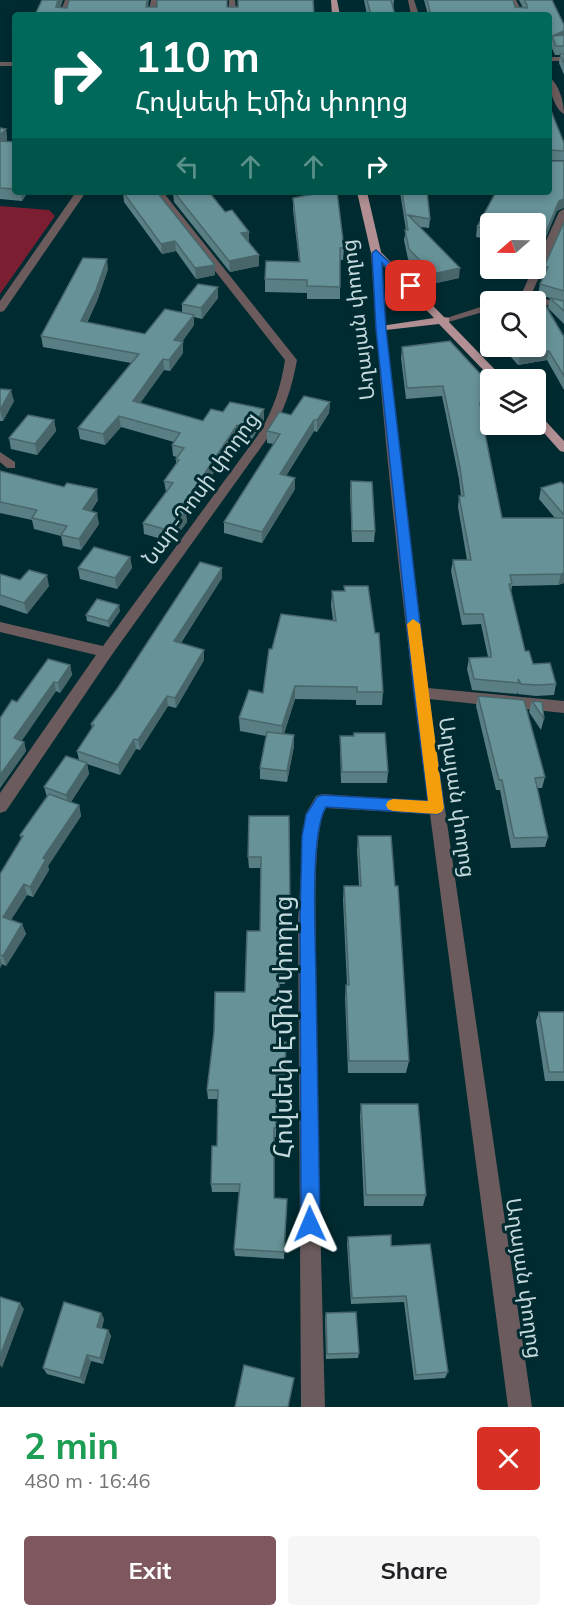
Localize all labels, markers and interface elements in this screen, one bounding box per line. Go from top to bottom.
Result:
text: 110 m [135,30,260,83]
icon: right [36,36,114,114]
text: Հովսեփ Էմին փողոց [135,84,408,118]
icon: left [171,150,204,183]
icon: ahead [234,150,267,183]
icon: ahead [297,150,330,183]
icon: right [360,150,393,183]
north arrow [480,213,546,279]
map controls [480,213,546,435]
street label: Աղայան փողոց [334,238,380,402]
pin [385,260,436,311]
icon: arrive [394,269,427,302]
button: search [480,291,546,357]
button: layers [480,369,546,435]
street label: Նար-Դոսի փողոց [136,407,264,569]
street label: Աղայան փողոց [434,715,482,879]
street label: Հովսեփ Էմին փողոց [266,896,299,1158]
position arrow [278,1192,342,1256]
street label: Աղայան փողոց [501,1196,549,1360]
text: 2 min [24,1423,119,1468]
button: close [477,1427,540,1490]
text: 480 m · 16:46 [24,1468,150,1493]
button: Exit [24,1536,276,1605]
button: Share [288,1536,540,1605]

